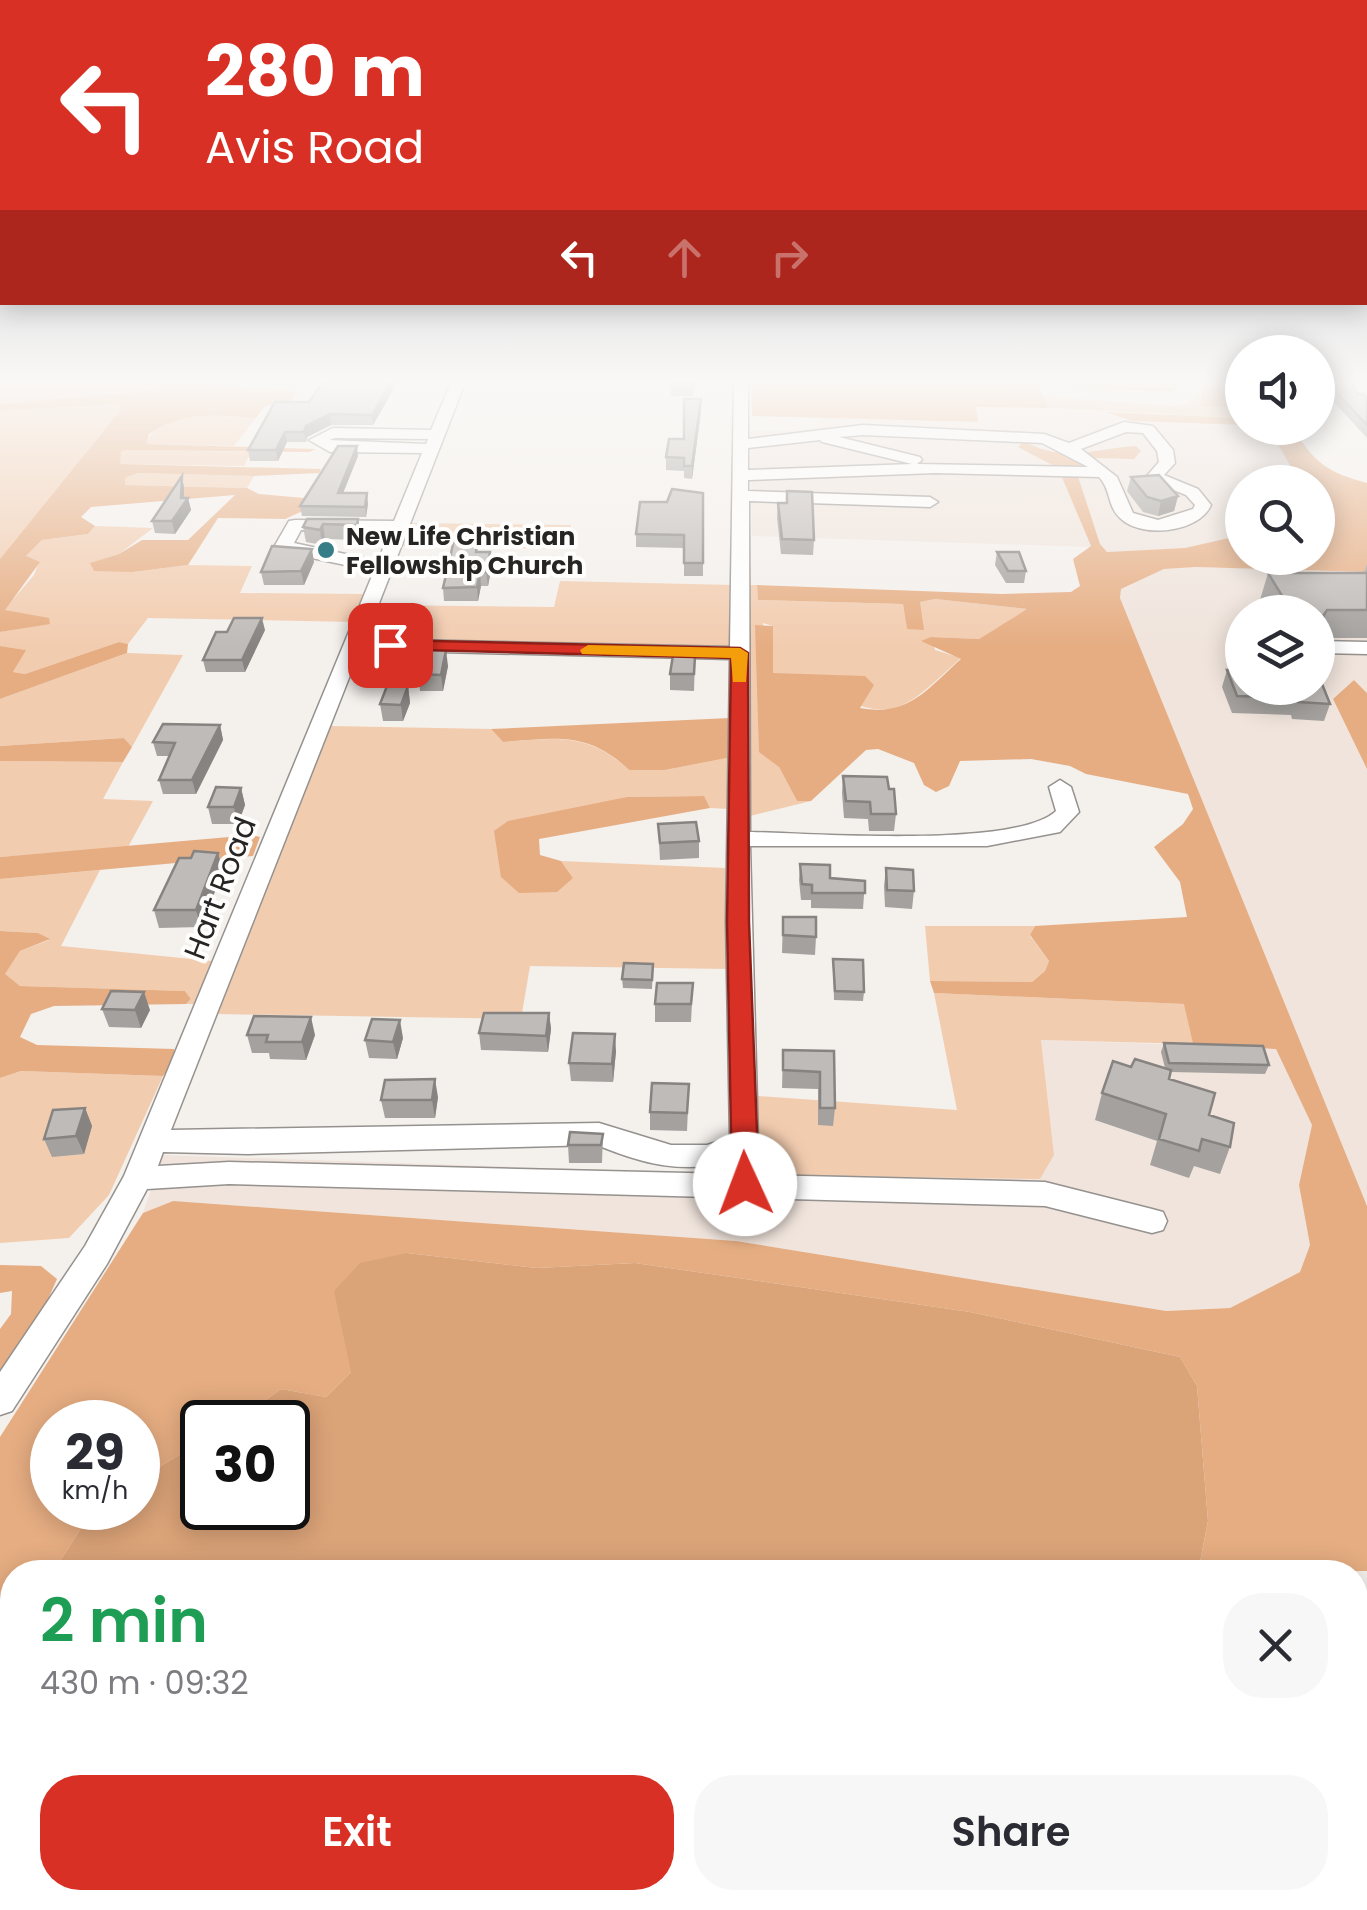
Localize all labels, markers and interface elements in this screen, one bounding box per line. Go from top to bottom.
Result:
text: 280 m [205,22,425,121]
icon: left [40,40,170,170]
text: Avis Road [205,116,424,179]
icon: left [552,230,607,285]
icon: ahead [657,230,712,285]
icon: right [762,230,817,285]
map controls [1225,335,1335,705]
button: sound [1225,335,1335,445]
button: search [1225,465,1335,575]
place label: New Life Christian Fellowship Church [346,519,583,583]
marker: New Life Christian Fellowship Church [315,539,337,561]
button: layers [1225,595,1335,705]
pin [348,603,433,688]
icon: arrive [363,618,418,673]
street label: Hart Road [173,811,267,965]
position arrow [693,1132,797,1236]
speed limit sign: 30 [180,1400,310,1530]
text: 29 [65,1417,125,1488]
text: km/h [62,1473,128,1508]
text: 2 min [40,1579,208,1663]
button: close [1223,1593,1328,1698]
text: 430 m · 09:32 [40,1660,249,1705]
button: Exit [40,1775,674,1890]
button: Share [694,1775,1328,1890]

